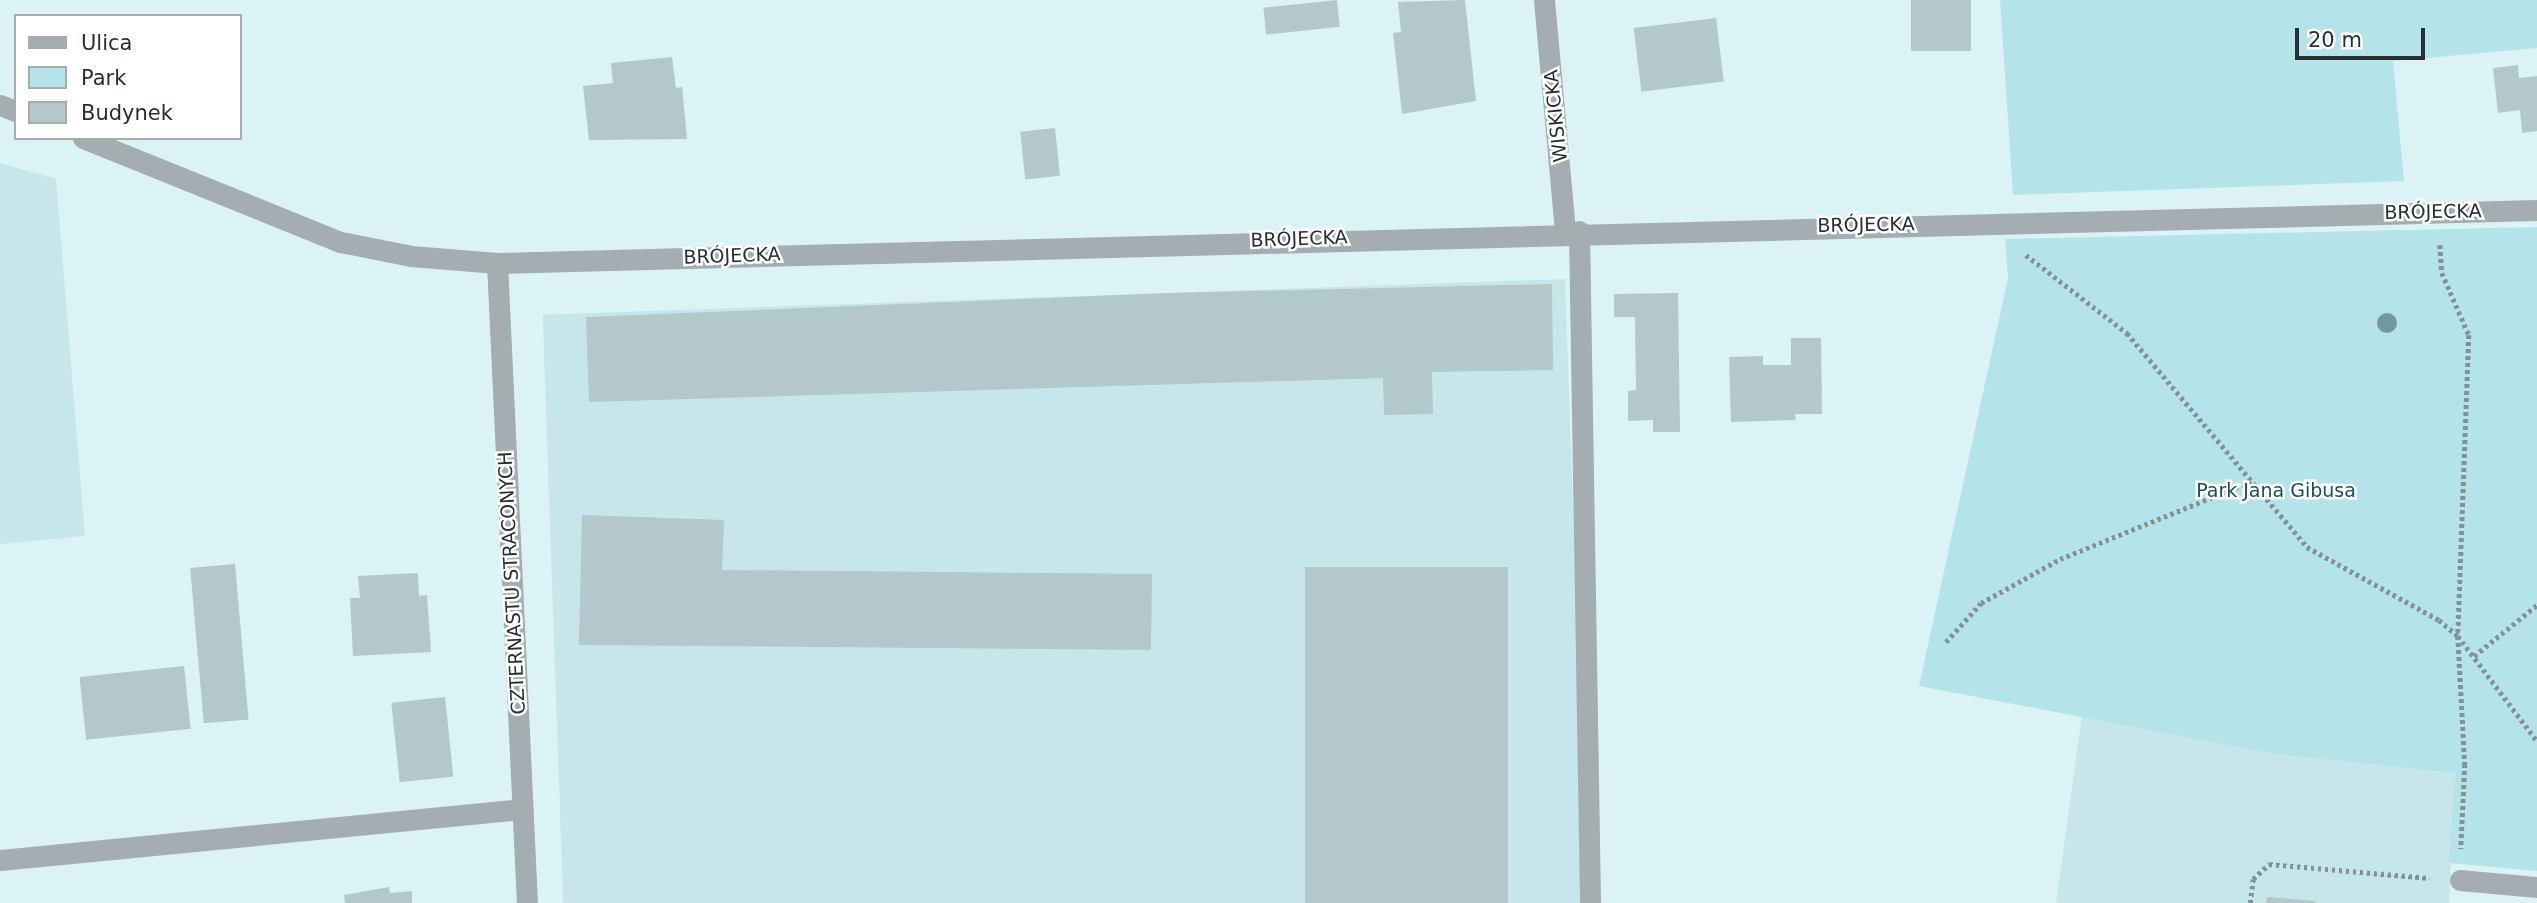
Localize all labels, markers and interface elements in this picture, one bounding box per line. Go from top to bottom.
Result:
legend [14,14,242,140]
scale bar [2299,14,2428,58]
text: 20 m [2308,28,2362,52]
text: Ulica [81,31,132,55]
text: Park [81,66,126,90]
street label: WISKICKA [1540,69,1572,163]
text: Budynek [81,101,173,125]
street label: BRÓJECKA [2384,200,2482,224]
street label: BRÓJECKA [1817,213,1915,237]
street label: BRÓJECKA [1250,226,1348,252]
street label: BRÓJECKA [683,243,781,269]
street label: CZTERNASTU STRACONYCH [494,451,530,715]
park label: Park Jana Gibusa [2196,480,2356,502]

